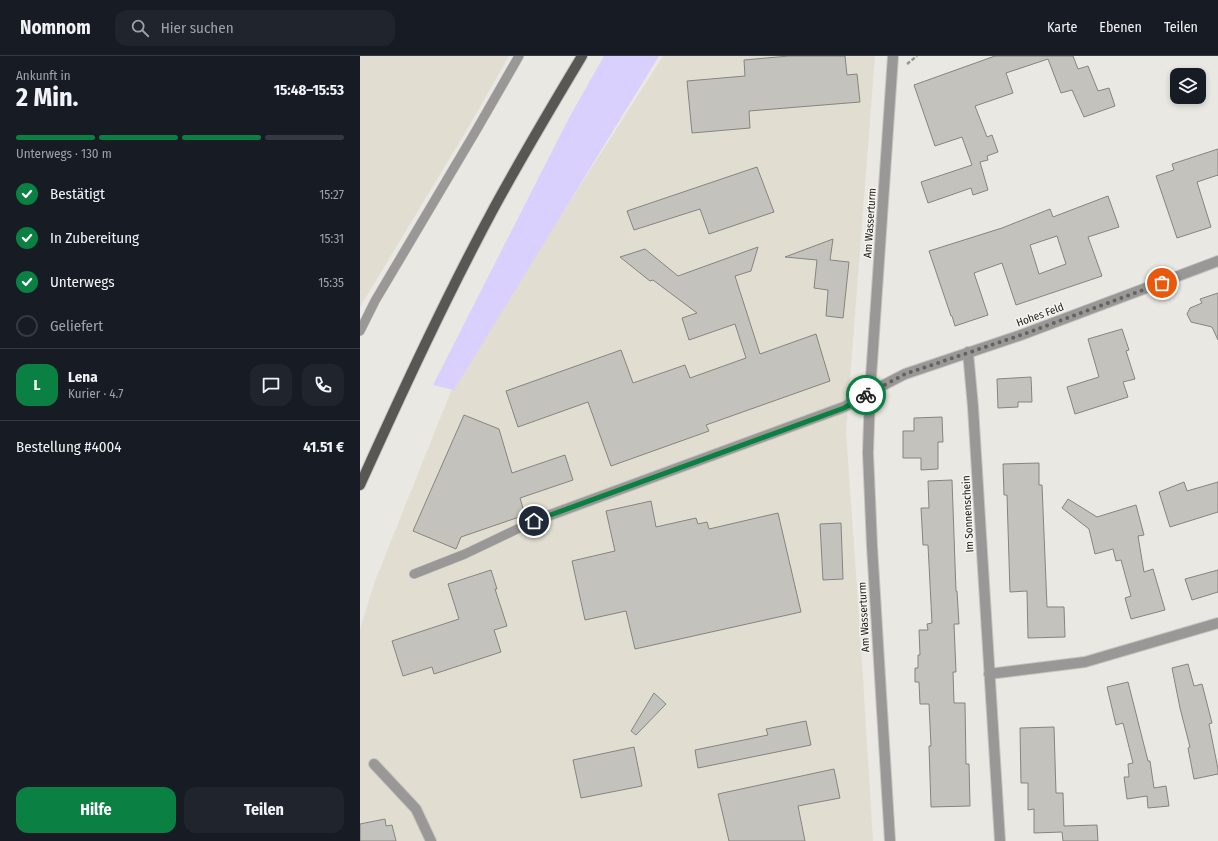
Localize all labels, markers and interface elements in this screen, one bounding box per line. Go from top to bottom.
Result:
search box [115,10,395,46]
text: Nomnom [20,16,91,39]
icon: search [129,17,151,39]
text: Hier suchen [161,19,234,37]
text: Karte [1047,19,1077,36]
text: Ebenen [1099,19,1142,36]
text: Teilen [1164,19,1198,36]
text: Ankunft in [16,68,71,83]
map controls [1170,68,1206,104]
button: layers [1170,68,1206,104]
text: 15:48–15:53 [274,81,344,99]
text: 2 Min. [16,82,78,113]
text: Unterwegs · 130 m [16,146,112,161]
icon: check [16,183,38,205]
text: Bestätigt [50,185,105,203]
text: 15:27 [319,187,344,202]
street label: Am Wasserturm [861,187,879,259]
icon: check [16,227,38,249]
text: In Zubereitung [50,229,139,247]
text: 15:31 [319,231,344,246]
pin [1145,266,1179,300]
icon: check [16,271,38,293]
icon: bag [1151,272,1173,294]
text: Unterwegs [50,273,115,291]
text: 15:35 [318,275,344,290]
street label: Hohes Feld [1014,300,1066,330]
text: Geliefert [50,317,103,335]
button: chat [250,364,292,406]
button: phone [302,364,344,406]
text: Lena [68,368,98,386]
courier [846,375,886,415]
text: L [34,376,40,394]
icon: bike [855,384,877,406]
text: Kurier · 4.7 [68,386,124,401]
text: Bestellung #4004 [16,438,122,456]
text: 41.51 € [303,438,344,456]
street label: Im Sonnenschein [959,475,977,553]
pin [517,504,551,538]
icon: home [523,510,545,532]
street label: Am Wasserturm [856,582,872,652]
button: Hilfe [16,787,176,833]
button: Teilen [184,787,344,833]

